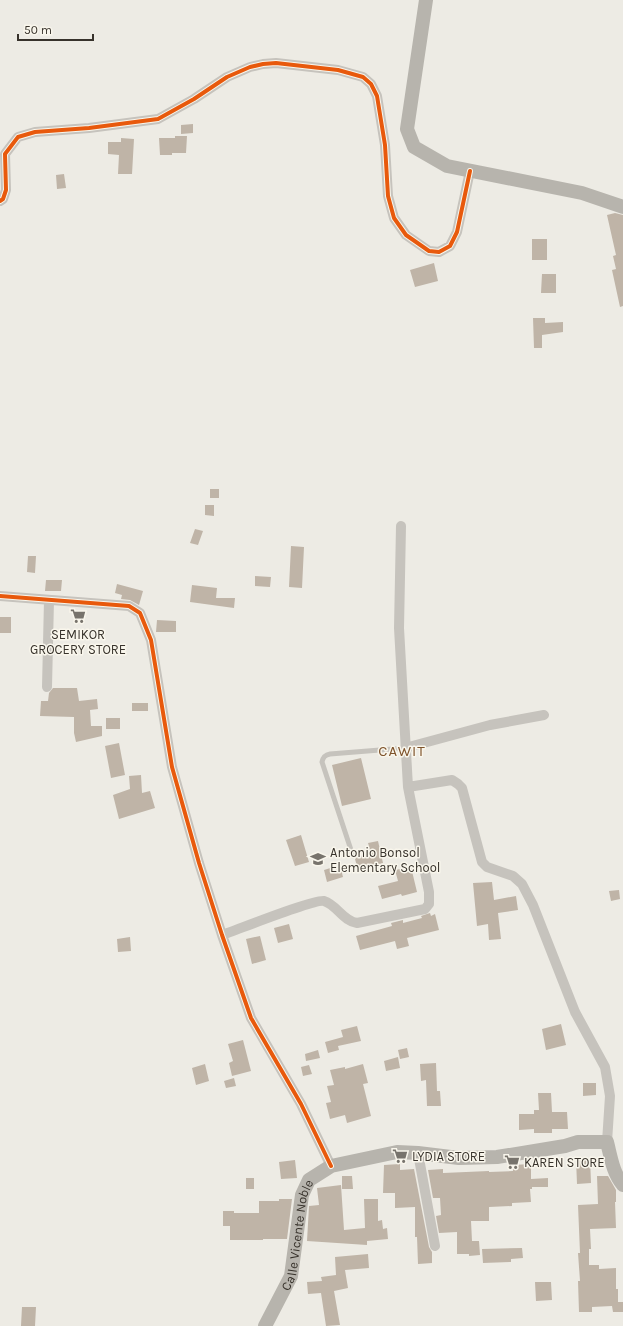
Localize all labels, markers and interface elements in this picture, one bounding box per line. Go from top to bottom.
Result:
scale bar [18,16,93,42]
text: 50 m [24,23,52,37]
supermarket icon: SEMIKOR GROCERY STORE [69,607,87,625]
place label: SEMIKOR GROCERY STORE [30,627,126,657]
district label: CAWIT [378,742,426,760]
place label: Antonio Bonsol Elementary School [330,845,440,875]
school or university icon: Antonio Bonsol Elementary School [309,850,327,868]
supermarket icon: LYDIA STORE [391,1147,409,1165]
place label: LYDIA STORE [412,1149,485,1164]
supermarket icon: KAREN STORE [503,1153,521,1171]
place label: KAREN STORE [524,1155,605,1170]
street label: Calle Vicente Noble [277,1177,316,1293]

